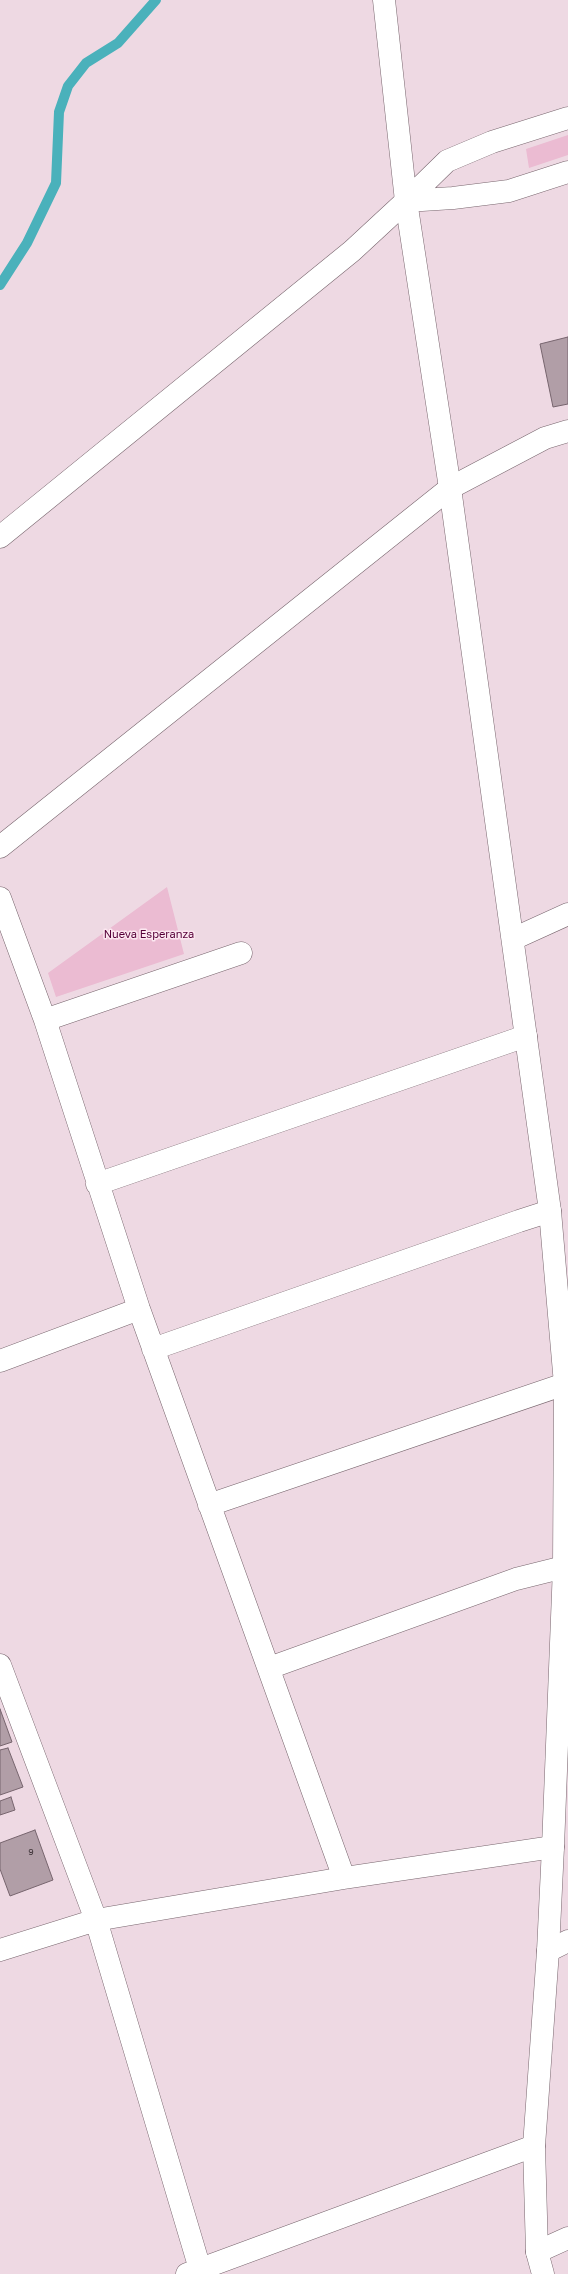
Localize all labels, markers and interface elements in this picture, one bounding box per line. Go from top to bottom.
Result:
park label: Nueva Esperanza [104,928,194,942]
house number: 9 [28,1847,34,1857]

